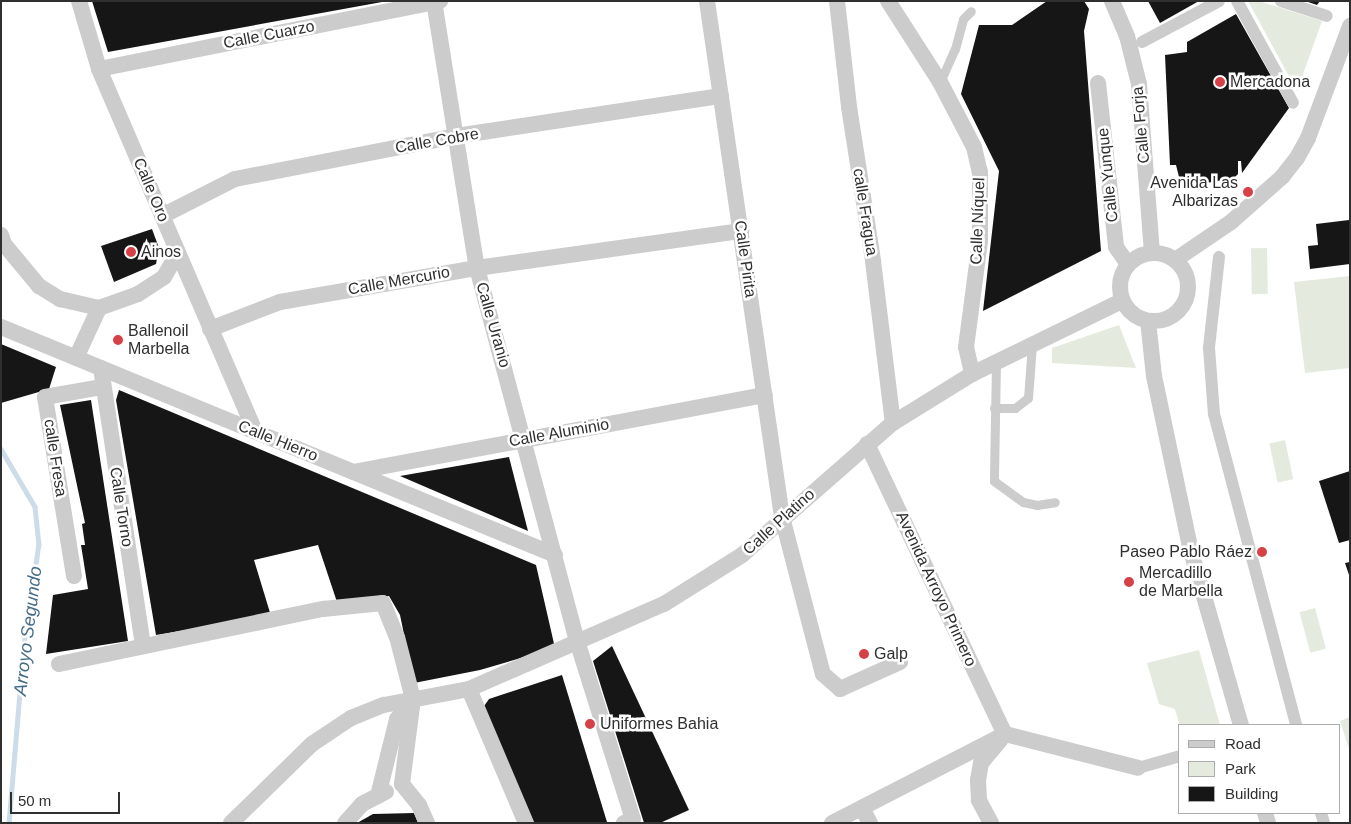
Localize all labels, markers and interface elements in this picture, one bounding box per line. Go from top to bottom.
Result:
street label: Calle Cuarzo [222,17,316,53]
place label: Mercadona [1230,72,1310,92]
marker: Mercadona [1214,76,1226,88]
street label: Calle Forja [1128,86,1154,164]
street label: Calle Cobre [394,124,480,158]
street label: Calle Yunque [1093,127,1123,223]
street label: Calle Oro [129,155,173,225]
street label: calle Fragua [849,167,881,257]
place label: Avenida Las Albarizas [1150,173,1238,211]
street label: Calle Níquel [967,177,989,265]
marker: Avenida Las Albarizas [1242,186,1254,198]
street label: Calle Pirita [730,219,760,299]
place label: Ainos [141,242,181,262]
marker: Ainos [125,246,137,258]
street label: Calle Mercurio [347,263,451,299]
street label: Calle Uranio [472,280,514,370]
place label: Ballenoil Marbella [128,321,189,359]
marker: Ballenoil Marbella [112,334,124,346]
street label: Calle Aluminio [507,415,611,451]
street label: Calle Hierro [235,416,321,466]
street label: calle Fresa [39,418,71,498]
street label: Calle Torno [105,466,137,548]
street label: Calle Platino [739,485,819,559]
street label: Avenida Arroyo Primero [891,508,981,670]
place label: Paseo Pablo Ráez [1119,542,1252,562]
marker: Paseo Pablo Ráez [1256,546,1268,558]
place label: Mercadillo de Marbella [1139,563,1223,601]
water label: Arroyo Segundo [9,565,47,697]
marker: Mercadillo de Marbella [1123,576,1135,588]
place label: Galp [874,644,908,664]
marker: Galp [858,648,870,660]
place label: Uniformes Bahia [600,714,718,734]
marker: Uniformes Bahia [584,718,596,730]
legend [1178,724,1341,814]
text: Road [1225,735,1261,752]
text: Park [1225,760,1256,777]
scale bar [12,782,122,814]
text: Building [1225,785,1278,802]
text: 50 m [18,792,51,809]

